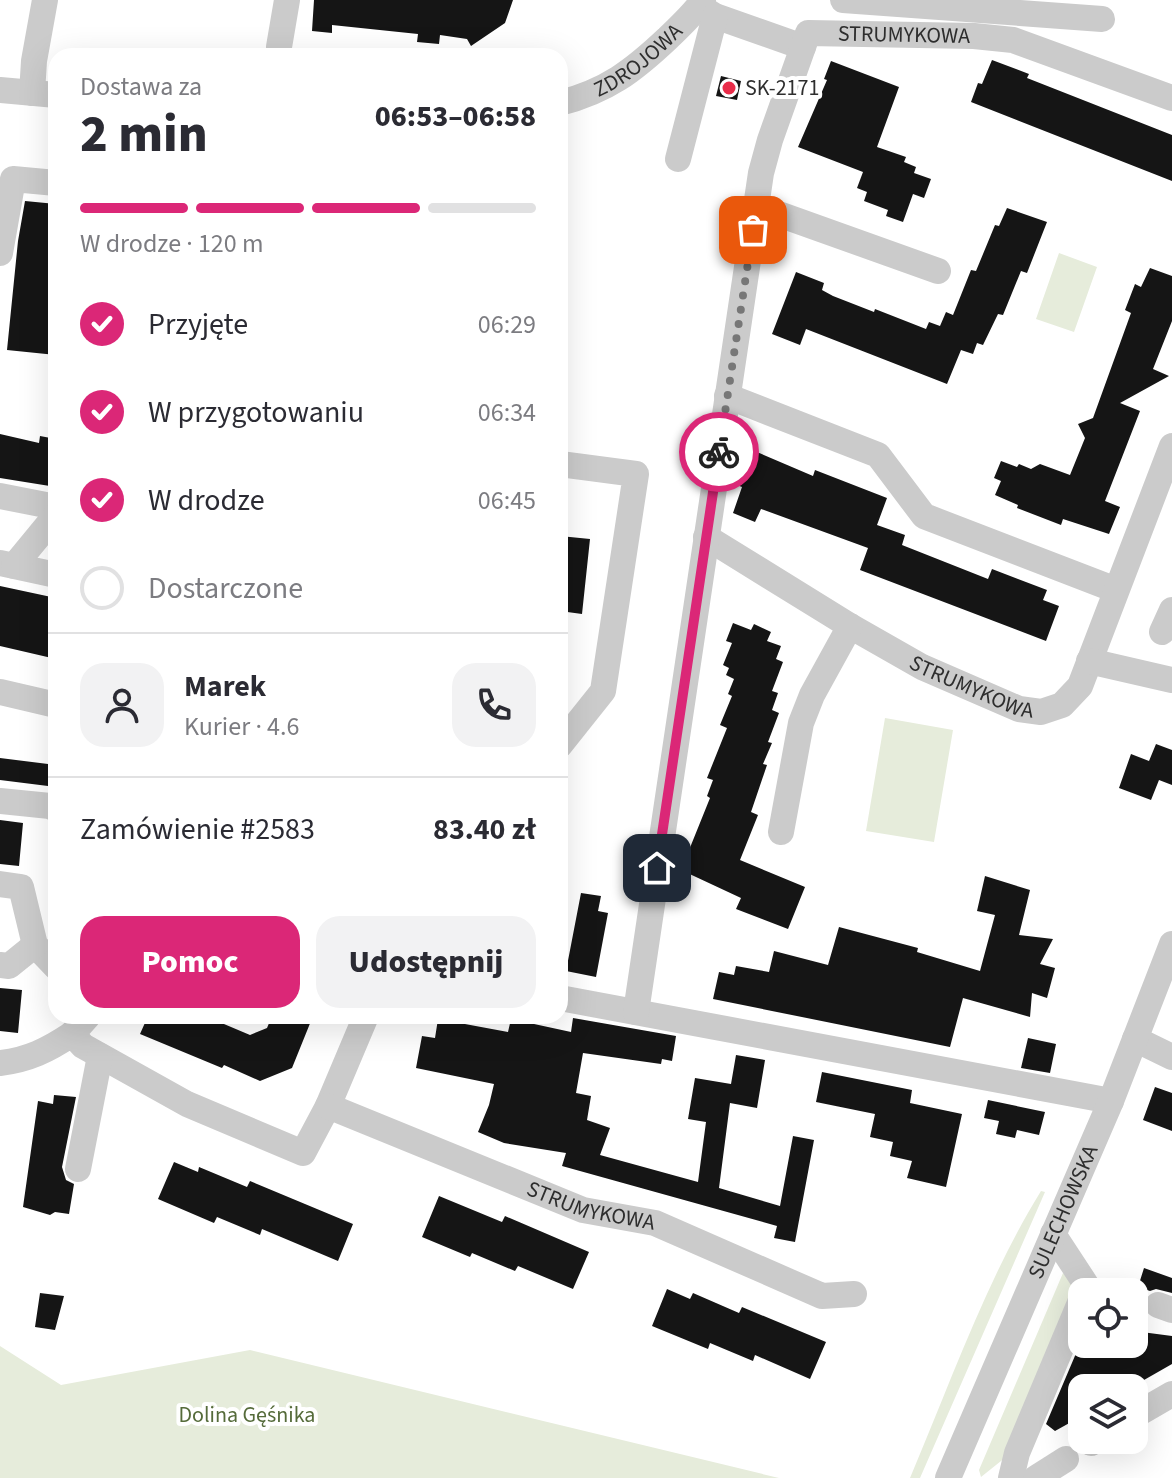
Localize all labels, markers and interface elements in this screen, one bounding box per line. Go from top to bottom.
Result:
street label: ZDROJOWA [588,16,690,105]
street label: STRUMYKOWA [838,18,970,52]
text: Dostawa za [80,68,202,105]
place label: SK-2171 [745,72,819,104]
marker: SK-2171 [720,79,738,97]
text: 06:53–06:58 [375,95,536,138]
text: 2 min [80,98,208,172]
pin [719,196,787,264]
icon: bag [731,208,775,252]
text: W drodze · 120 m [80,225,263,262]
icon: check [80,302,124,346]
text: Przyjęte [148,303,248,346]
text: 06:29 [478,306,536,343]
icon: check [80,390,124,434]
text: W przygotowaniu [148,391,364,434]
text: 06:34 [478,394,536,431]
courier [679,412,759,492]
icon: bike [697,430,741,474]
icon: check [80,478,124,522]
text: W drodze [148,479,265,522]
text: 06:45 [478,482,536,519]
text: Dostarczone [148,567,303,610]
street label: STRUMYKOWA [903,647,1035,727]
button: person [80,663,164,747]
button: phone [452,663,536,747]
text: Marek [184,665,266,708]
text: Kurier · 4.6 [184,708,299,745]
text: Zamówienie #2583 [80,808,315,851]
text: 83.40 zł [433,808,536,851]
pin [623,834,691,902]
icon: home [635,846,679,890]
button: Pomoc [80,916,300,1008]
button: Udostępnij [316,916,536,1008]
street label: SULECHOWSKA [1020,1140,1106,1284]
street label: STRUMYKOWA [522,1173,658,1239]
map controls [1068,1278,1148,1454]
button: locate [1068,1278,1148,1358]
button: layers [1068,1374,1148,1454]
park label: Dolina Gęśnika [179,1399,315,1431]

